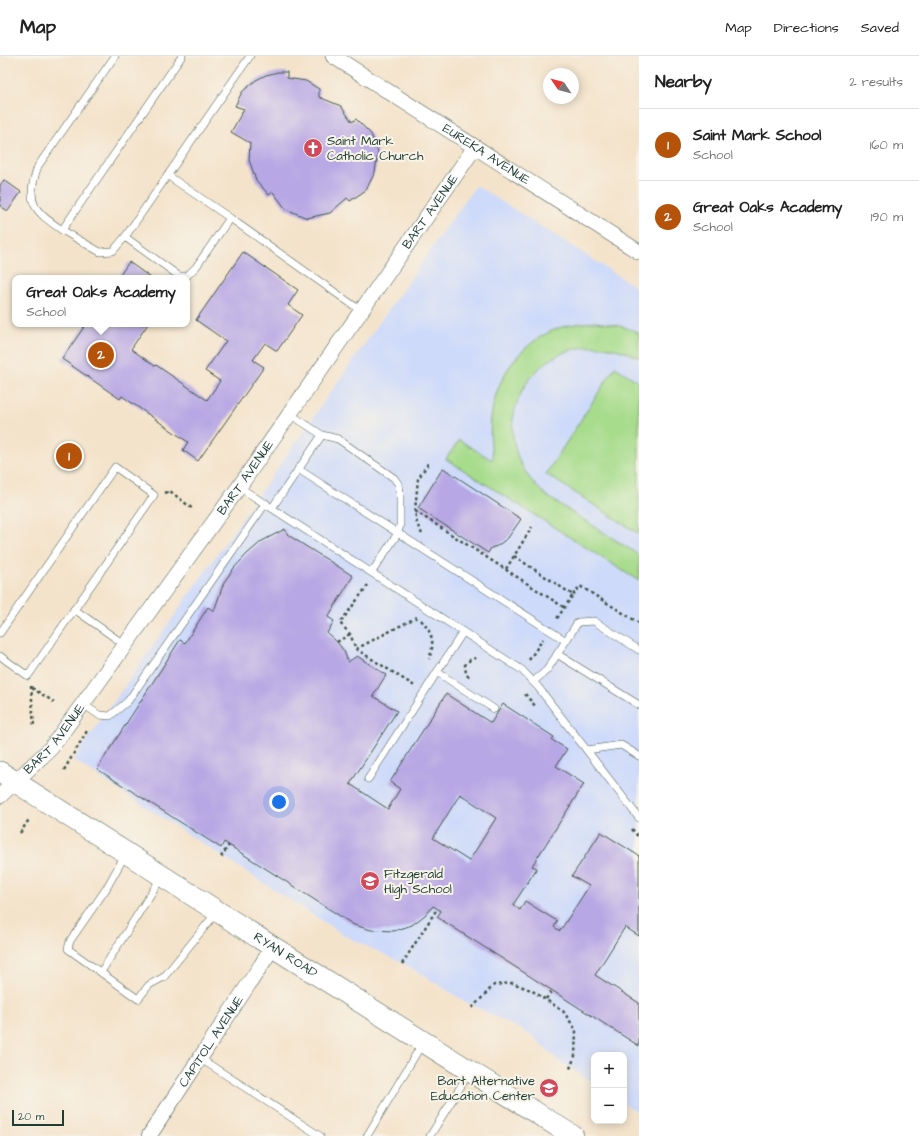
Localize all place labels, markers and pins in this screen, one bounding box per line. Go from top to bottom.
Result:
place label: Saint Mark Catholic Church [327,132,424,165]
church icon: Saint Mark Catholic Church [302,137,324,159]
pin: 2 [88,340,114,370]
pin: 1 [56,441,82,471]
place label: Fitzgerald High School [384,865,452,899]
school or university icon: Fitzgerald High School [359,870,381,892]
place label: Bart Alternative Education Center [431,1072,535,1105]
school or university icon: Bart Alternative Education Center [538,1077,560,1099]

